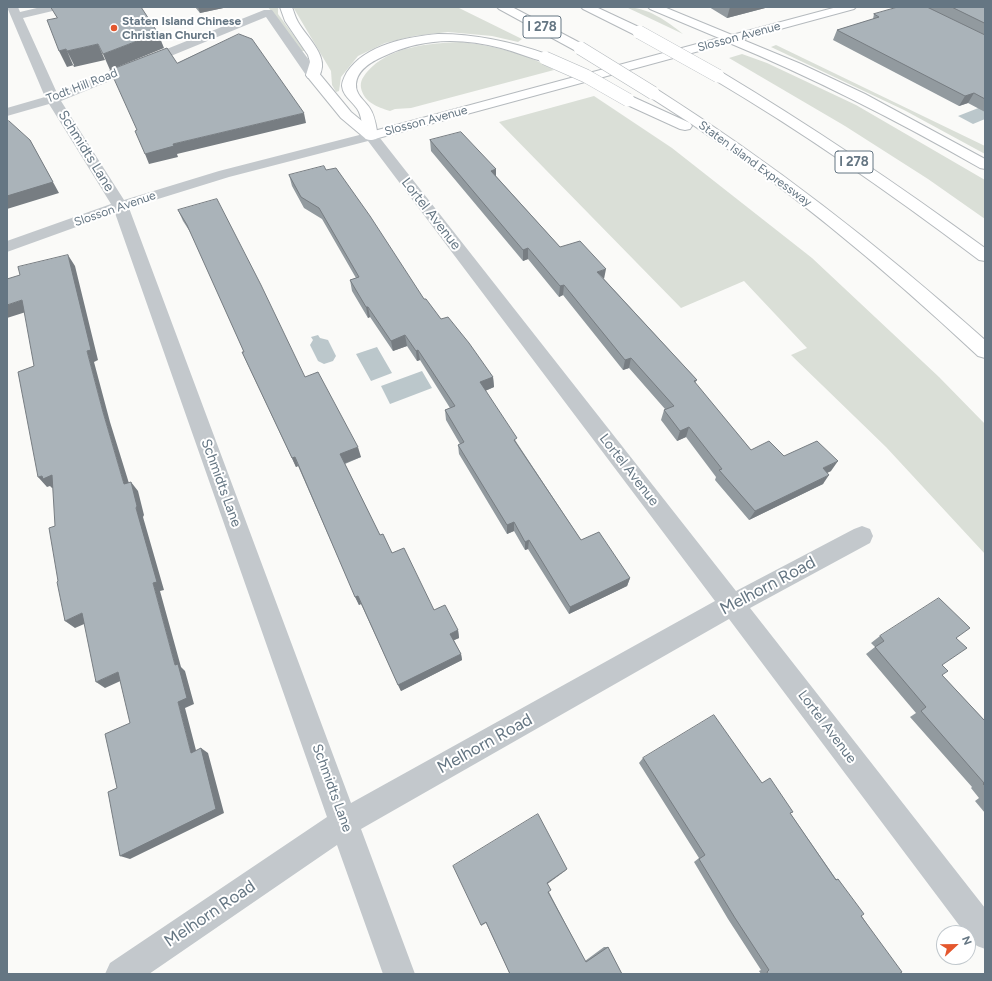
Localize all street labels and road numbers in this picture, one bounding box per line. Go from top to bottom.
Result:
road number: I 278 [523,16,561,38]
street label: Slosson Avenue [696,19,782,55]
street label: Todt Hill Road [44,66,120,106]
street label: Slosson Avenue [383,103,469,139]
street label: Schmidts Lane [54,107,118,195]
street label: Staten Island Expressway [696,118,814,210]
road number: I 278 [835,151,873,173]
street label: Lortel Avenue [398,175,464,253]
street label: Slosson Avenue [72,188,158,230]
street label: Lortel Avenue [596,431,662,509]
street label: Schmidts Lane [197,437,245,529]
street label: Melhorn Road [717,552,819,620]
street label: Lortel Avenue [794,687,860,767]
street label: Melhorn Road [434,710,536,778]
street label: Schmidts Lane [308,742,356,834]
street label: Melhorn Road [161,876,259,952]

